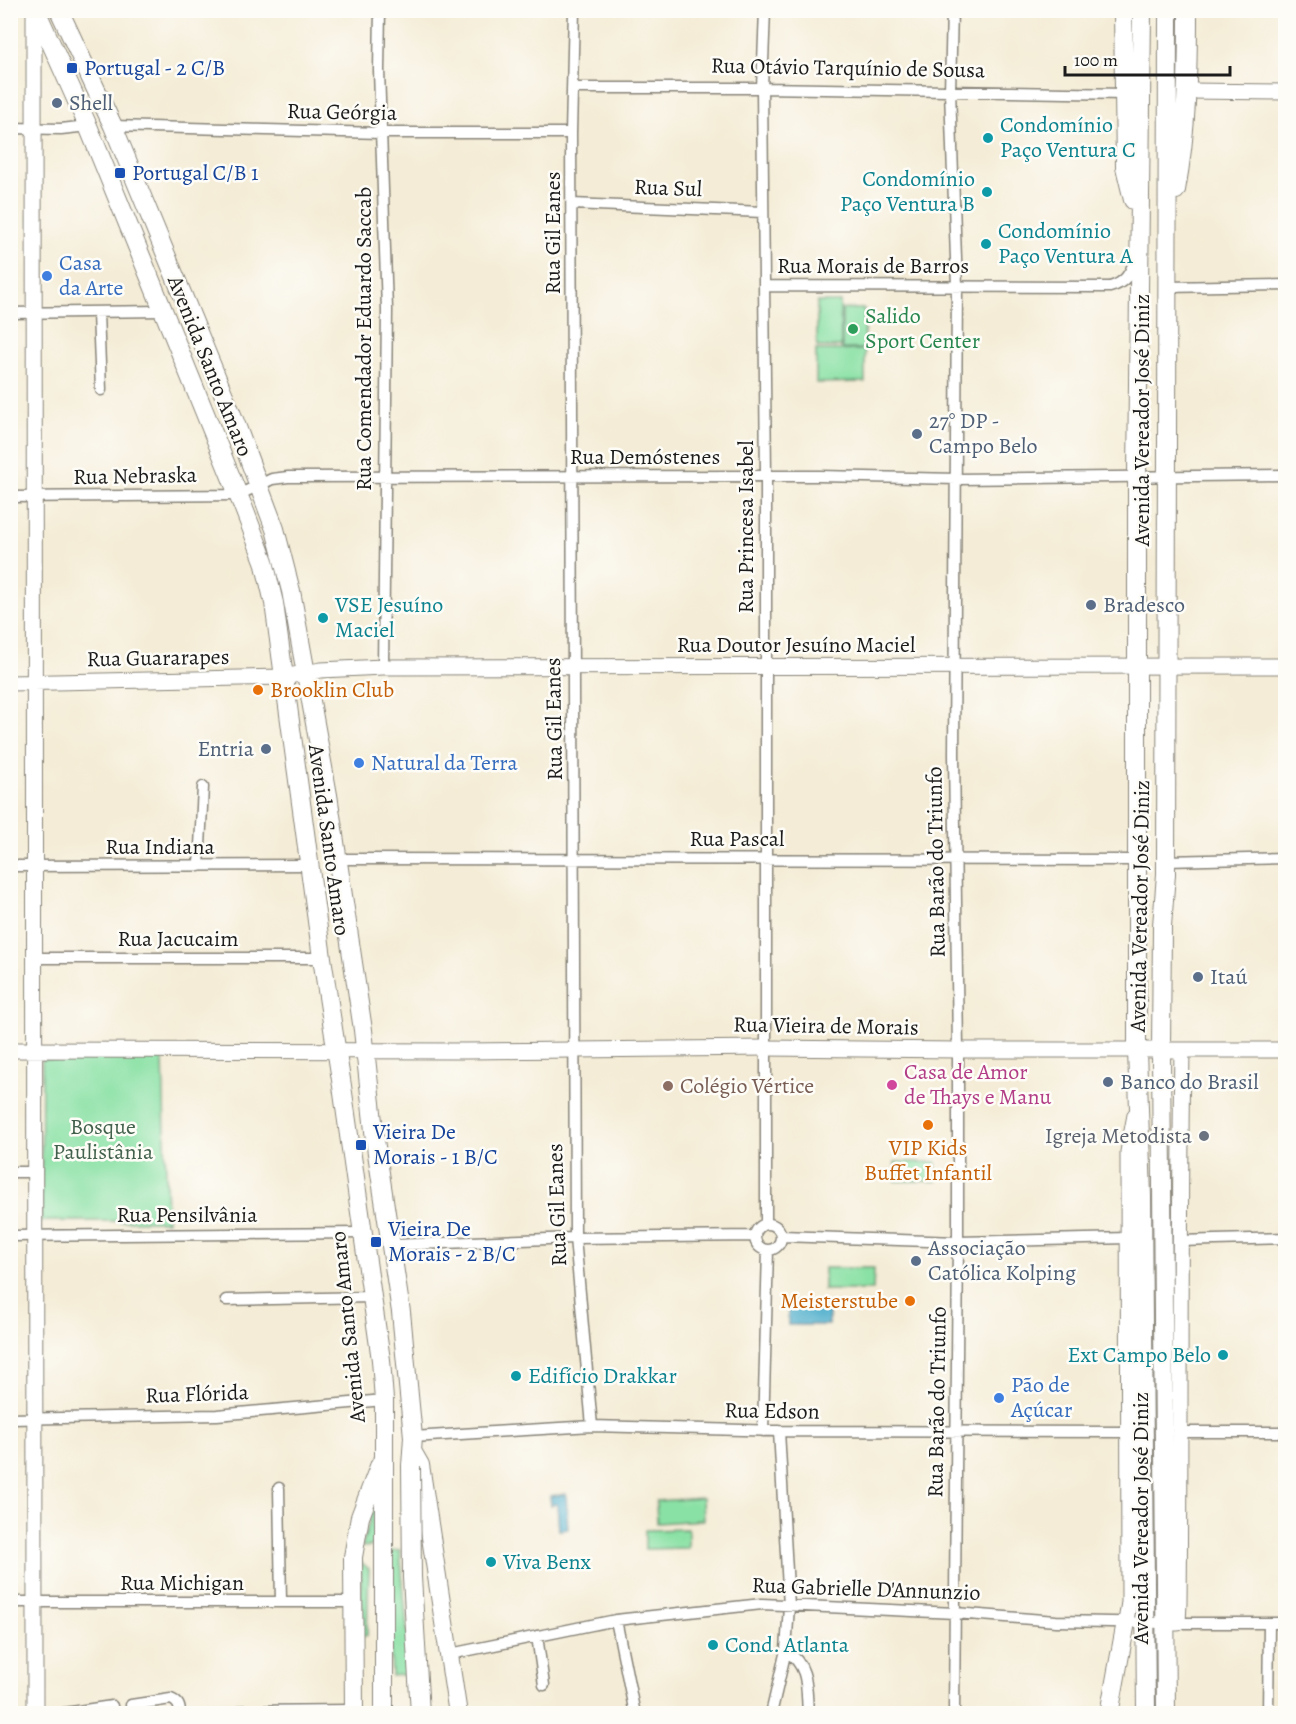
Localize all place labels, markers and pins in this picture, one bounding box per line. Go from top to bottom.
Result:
place label: Portugal - 2 C/B [84,53,225,83]
marker: Portugal - 2 C/B [65,61,79,75]
place label: Shell [69,88,113,118]
marker: Shell [50,96,64,110]
place label: Condomínio Paço Ventura C [1000,110,1136,165]
marker: Condomínio Paço Ventura C [981,131,995,145]
place label: Portugal C/B 1 [132,158,258,188]
place label: Condomínio Paço Ventura B [840,164,975,219]
marker: Portugal C/B 1 [113,166,127,180]
marker: Condomínio Paço Ventura B [980,185,994,199]
place label: Condomínio Paço Ventura A [998,216,1134,271]
marker: Condomínio Paço Ventura A [979,237,993,251]
place label: Casa da Arte [59,248,123,303]
marker: Casa da Arte [40,269,54,283]
place label: Salido Sport Center [865,301,980,356]
marker: Salido Sport Center [846,322,860,336]
place label: 27° DP - Campo Belo [929,406,1037,461]
marker: 27° DP - Campo Belo [910,427,924,441]
place label: VSE Jesuíno Maciel [334,590,443,645]
place label: Bradesco [1103,590,1185,620]
marker: Bradesco [1084,598,1098,612]
marker: VSE Jesuíno Maciel [316,611,330,625]
place label: Brooklin Club [270,675,394,705]
marker: Brooklin Club [251,683,265,697]
place label: Entria [197,734,255,764]
marker: Entria [259,742,273,756]
place label: Natural da Terra [371,748,519,778]
marker: Natural da Terra [352,756,366,770]
place label: Itaú [1210,962,1247,992]
marker: Itaú [1191,970,1205,984]
place label: Casa de Amor de Thays e Manu [904,1057,1052,1112]
place label: Banco do Brasil [1120,1067,1259,1097]
place label: Colégio Vértice [680,1071,814,1101]
marker: Banco do Brasil [1101,1075,1115,1089]
marker: Casa de Amor de Thays e Manu [885,1078,899,1092]
marker: Colégio Vértice [661,1079,675,1093]
place label: Vieira De Morais - 1 B/C [372,1117,498,1172]
marker: VIP Kids Buffet Infantil [921,1118,935,1132]
place label: Igreja Metodista [1045,1121,1193,1151]
marker: Igreja Metodista [1197,1129,1211,1143]
place label: VIP Kids Buffet Infantil [864,1133,992,1188]
marker: Vieira De Morais - 1 B/C [354,1138,368,1152]
place label: Vieira De Morais - 2 B/C [387,1214,516,1269]
place label: Associação Católica Kolping [927,1233,1076,1288]
marker: Vieira De Morais - 2 B/C [369,1235,383,1249]
marker: Associação Católica Kolping [909,1254,923,1268]
place label: Meisterstube [780,1286,898,1316]
marker: Meisterstube [903,1294,917,1308]
place label: Ext Campo Belo [1068,1340,1211,1370]
marker: Ext Campo Belo [1216,1348,1230,1362]
place label: Edifício Drakkar [528,1361,677,1391]
marker: Edifício Drakkar [509,1369,523,1383]
place label: Pão de Açúcar [1010,1370,1073,1425]
marker: Pão de Açúcar [992,1391,1006,1405]
place label: Viva Benx [502,1547,592,1577]
marker: Viva Benx [484,1555,498,1569]
place label: Cond. Atlanta [725,1630,850,1660]
marker: Cond. Atlanta [706,1638,720,1652]

